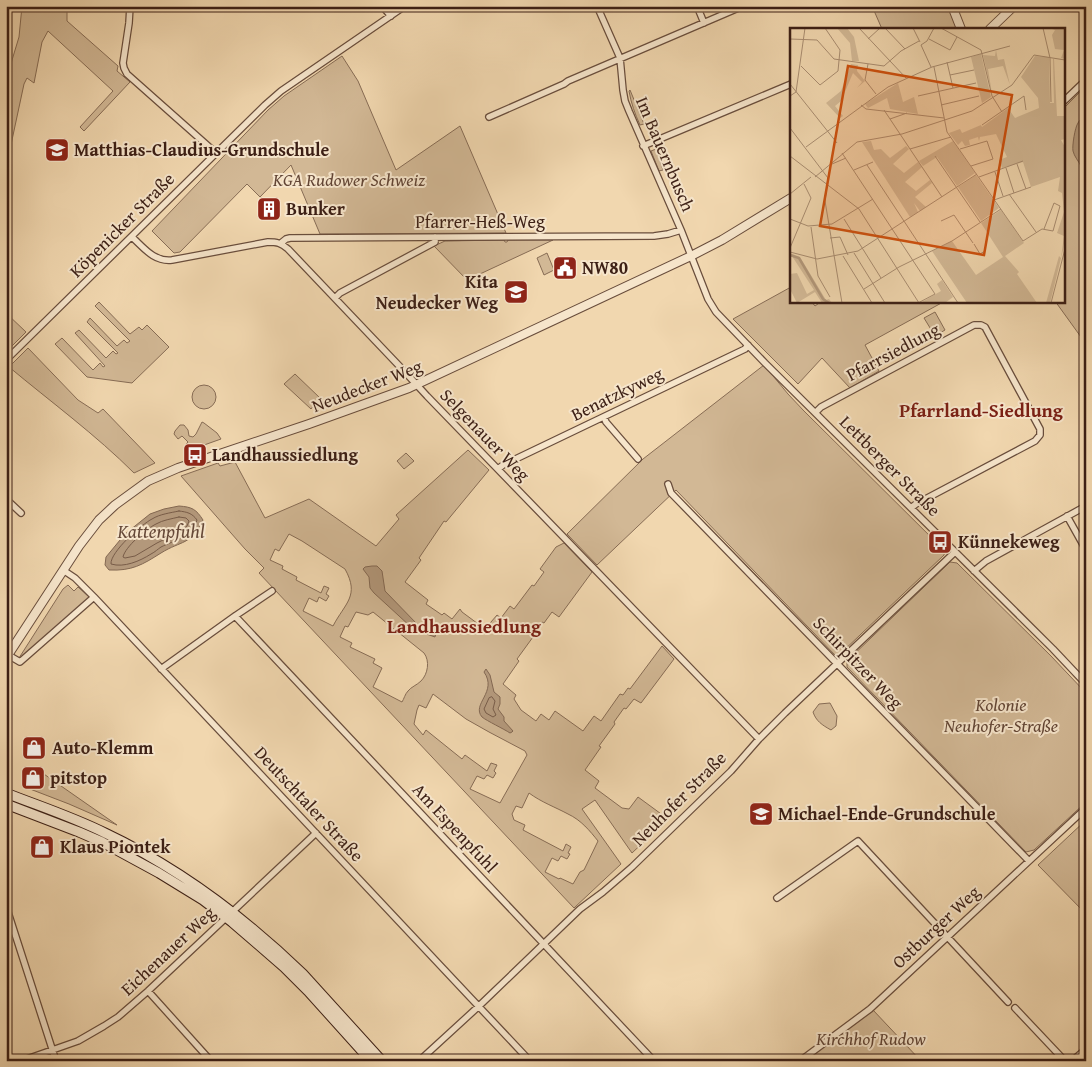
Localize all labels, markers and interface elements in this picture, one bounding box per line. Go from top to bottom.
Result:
inset map [790,28,1064,302]
street label: Im Bauernbusch [629,92,702,216]
place label: Matthias-Claudius-Grundschule [74,136,330,163]
school or university icon: Matthias-Claudius-Grundschule [44,137,70,163]
street label: Köpenicker Straße [63,166,180,283]
park label: KGA Rudower Schweiz [272,166,425,193]
place label: Bunker [286,195,346,222]
building icon: Bunker [256,196,282,222]
street label: Pfarrer-Heß-Weg [415,208,545,235]
place label: NW80 [582,254,628,281]
public building icon: NW80 [552,255,578,281]
place label: Kita Neudecker Weg [376,268,499,316]
school or university icon: Kita Neudecker Weg [503,279,529,305]
street label: Pfarrsiedlung [841,315,945,388]
street label: Neudecker Weg [308,352,426,419]
street label: Benatzkyweg [566,360,667,427]
street label: Selgenauer Weg [434,382,537,487]
district label: Pfarrland-Siedlung [899,396,1064,424]
street label: Lettberger Straße [834,409,947,522]
place label: Landhaussiedlung [212,441,359,468]
bus stop icon: Landhaussiedlung [182,442,208,468]
water label: Kattenpfuhl [116,517,205,545]
place label: Künnekeweg [958,528,1060,555]
bus stop icon: Künnekeweg [927,529,953,555]
street label: Schirpitzer Weg [807,610,910,715]
district label: Landhaussiedlung [387,612,542,640]
park label: Kolonie Neuhofer-Straße [943,691,1058,739]
place label: Auto-Klemm [52,734,154,761]
shop icon: Auto-Klemm [21,735,47,761]
street label: Deutschtaler Straße [248,740,370,868]
street label: Neuhofer Straße [625,745,732,852]
place label: pitstop [50,764,107,791]
shop icon: pitstop [20,765,46,791]
street label: Am Espenpfuhl [406,777,504,879]
place label: Michael-Ende-Grundschule [778,800,996,827]
school or university icon: Michael-Ende-Grundschule [748,801,774,827]
place label: Klaus Piontek [60,833,171,860]
shop icon: Klaus Piontek [29,834,55,860]
street label: Ostburger Weg [886,879,986,975]
street label: Eichenauer Weg [114,900,221,1002]
park label: Kirchhof Rudow [815,1025,926,1052]

